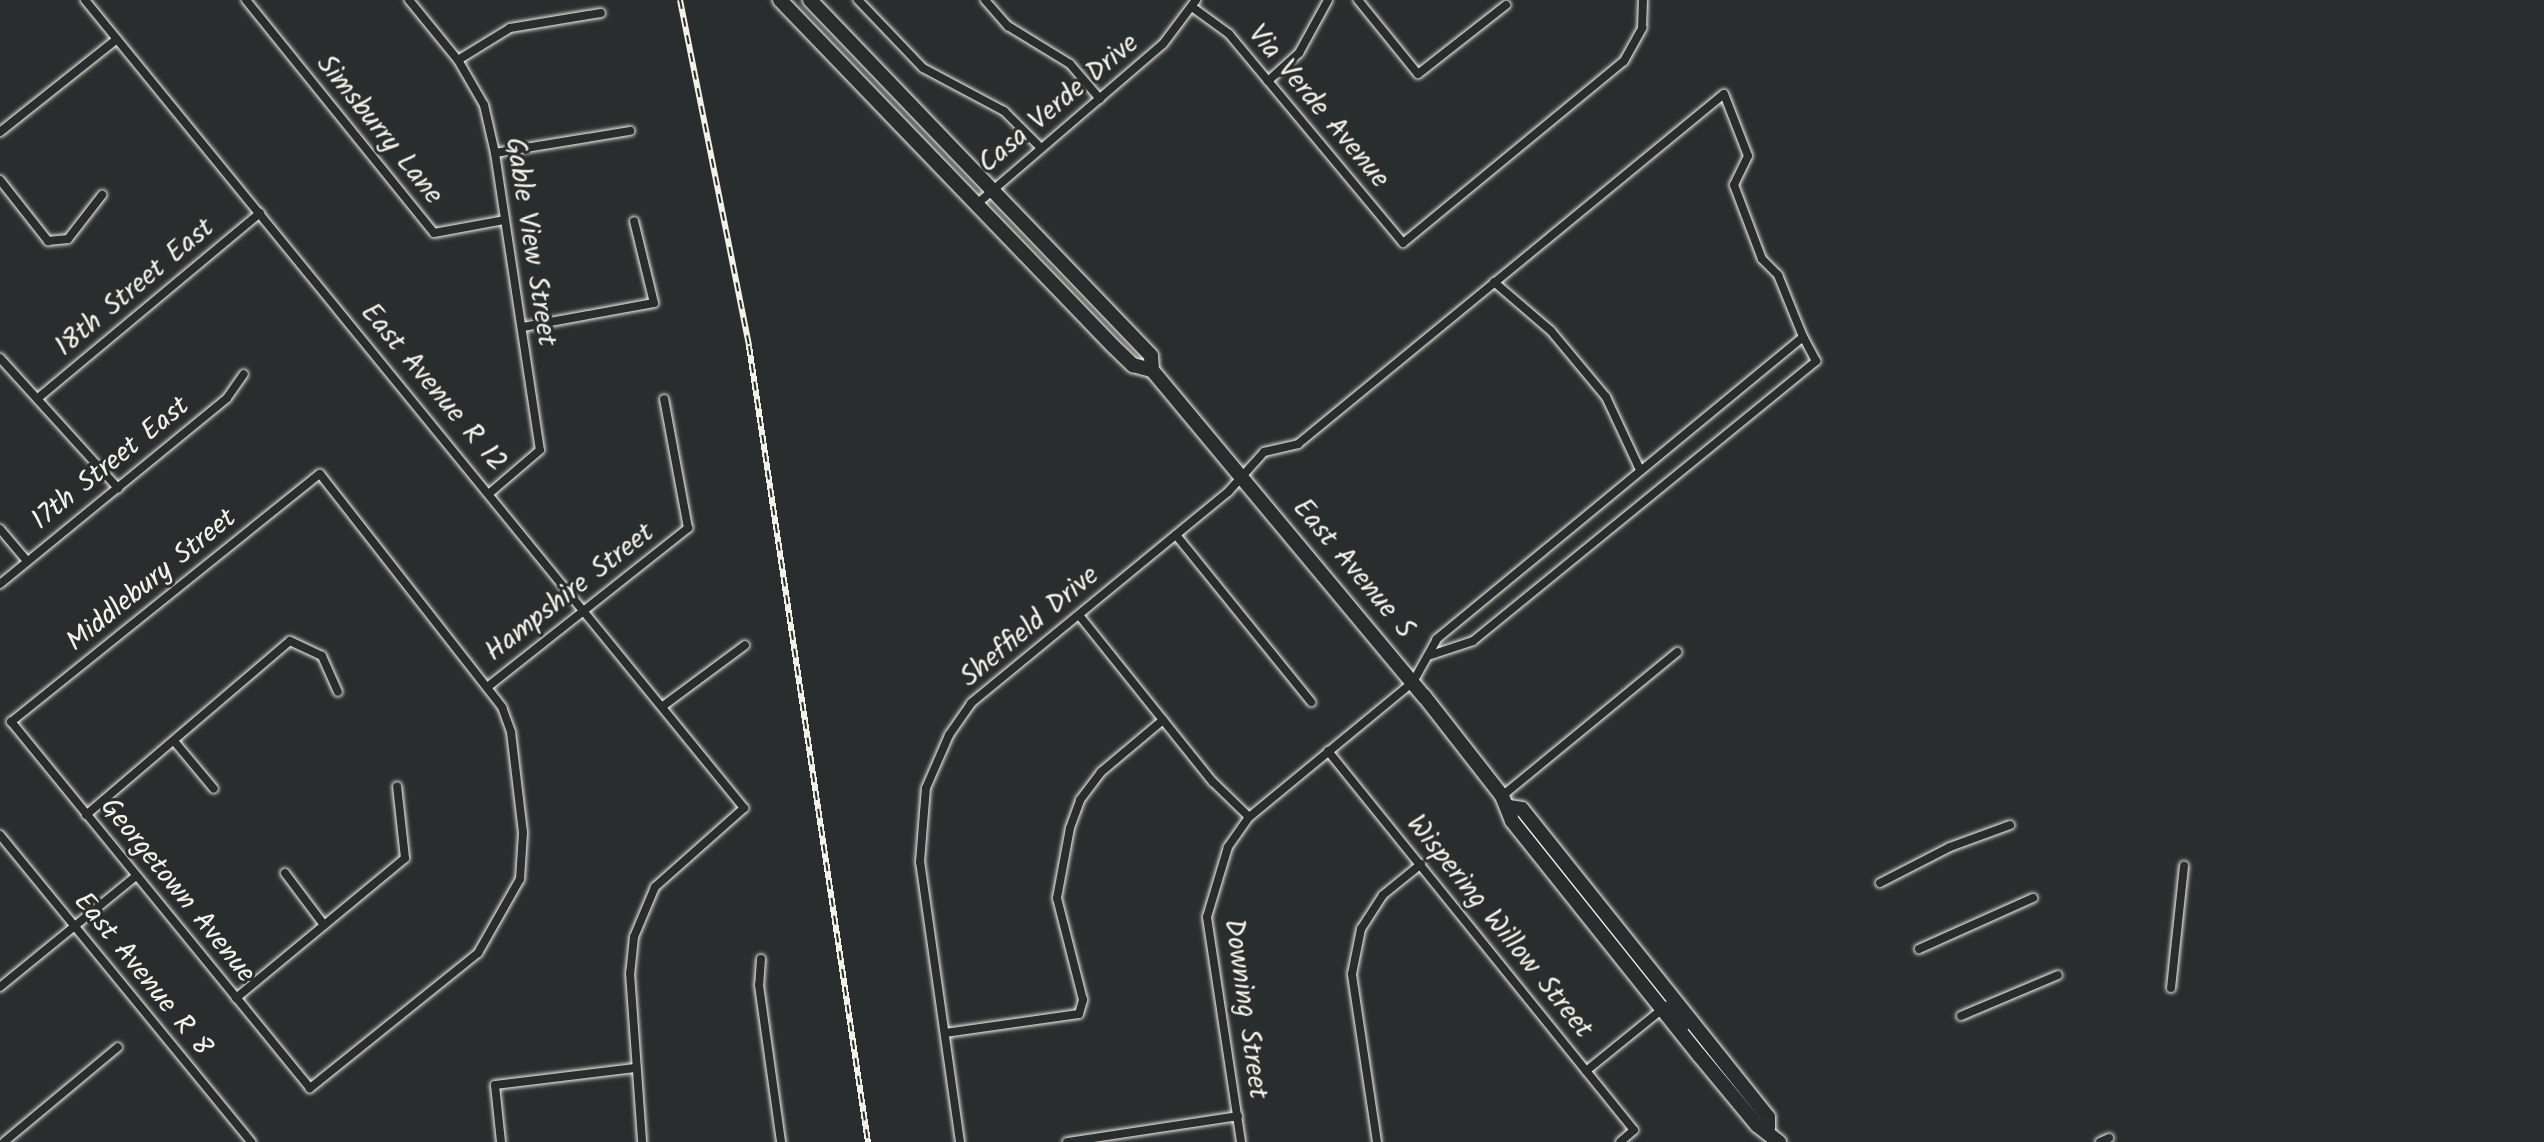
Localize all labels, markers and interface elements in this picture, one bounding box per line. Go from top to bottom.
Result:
street label: Via Verde Avenue [1240,18,1396,196]
street label: Casa Verde Drive [972,27,1146,181]
street label: Simsburry Lane [308,48,450,212]
street label: Gable View Street [497,135,563,349]
street label: 18th Street East [49,212,221,364]
street label: East Avenue R 12 [353,297,513,479]
street label: 17th Street East [25,390,197,538]
street label: East Avenue S [1285,492,1421,646]
street label: Middlebury Street [60,502,244,660]
street label: Hampshire Street [479,517,661,669]
street label: Sheffield Drive [954,559,1106,695]
street label: Georgetown Avenue [92,792,262,990]
street label: Wispering Willow Street [1398,808,1600,1046]
street label: East Avenue R 8 [66,886,218,1064]
street label: Downing Street [1216,917,1274,1101]

